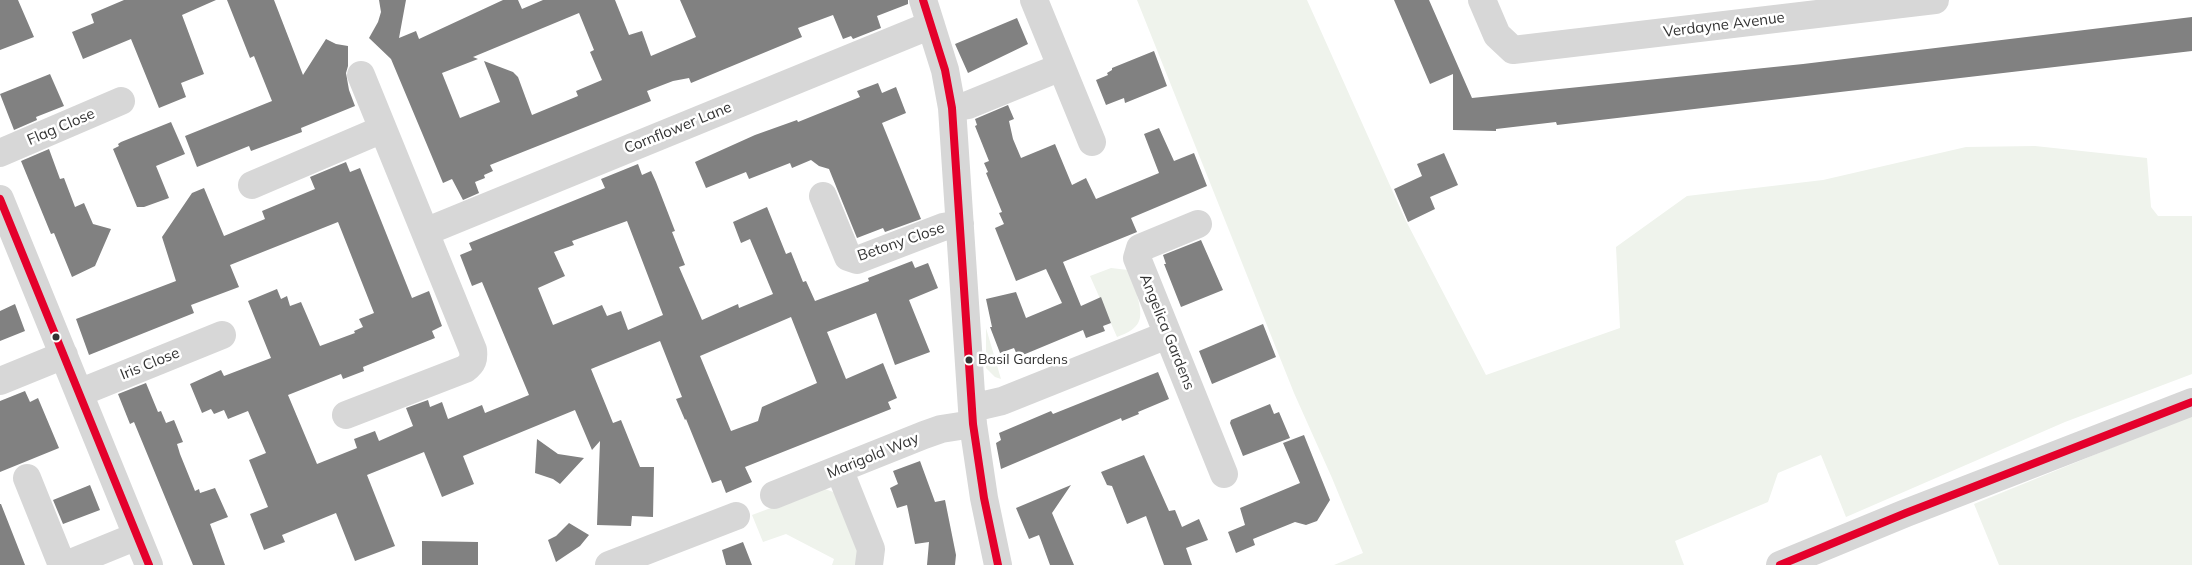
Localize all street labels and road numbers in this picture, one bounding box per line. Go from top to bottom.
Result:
street label: Verdayne Avenue [1662,9,1786,41]
street label: Cornflower Lane [622,98,734,158]
street label: Flag Close [24,105,98,149]
street label: Betony Close [855,219,947,265]
street label: Angelica Gardens [1136,272,1198,392]
street label: Iris Close [118,344,182,384]
street label: Marigold Way [824,429,922,483]

